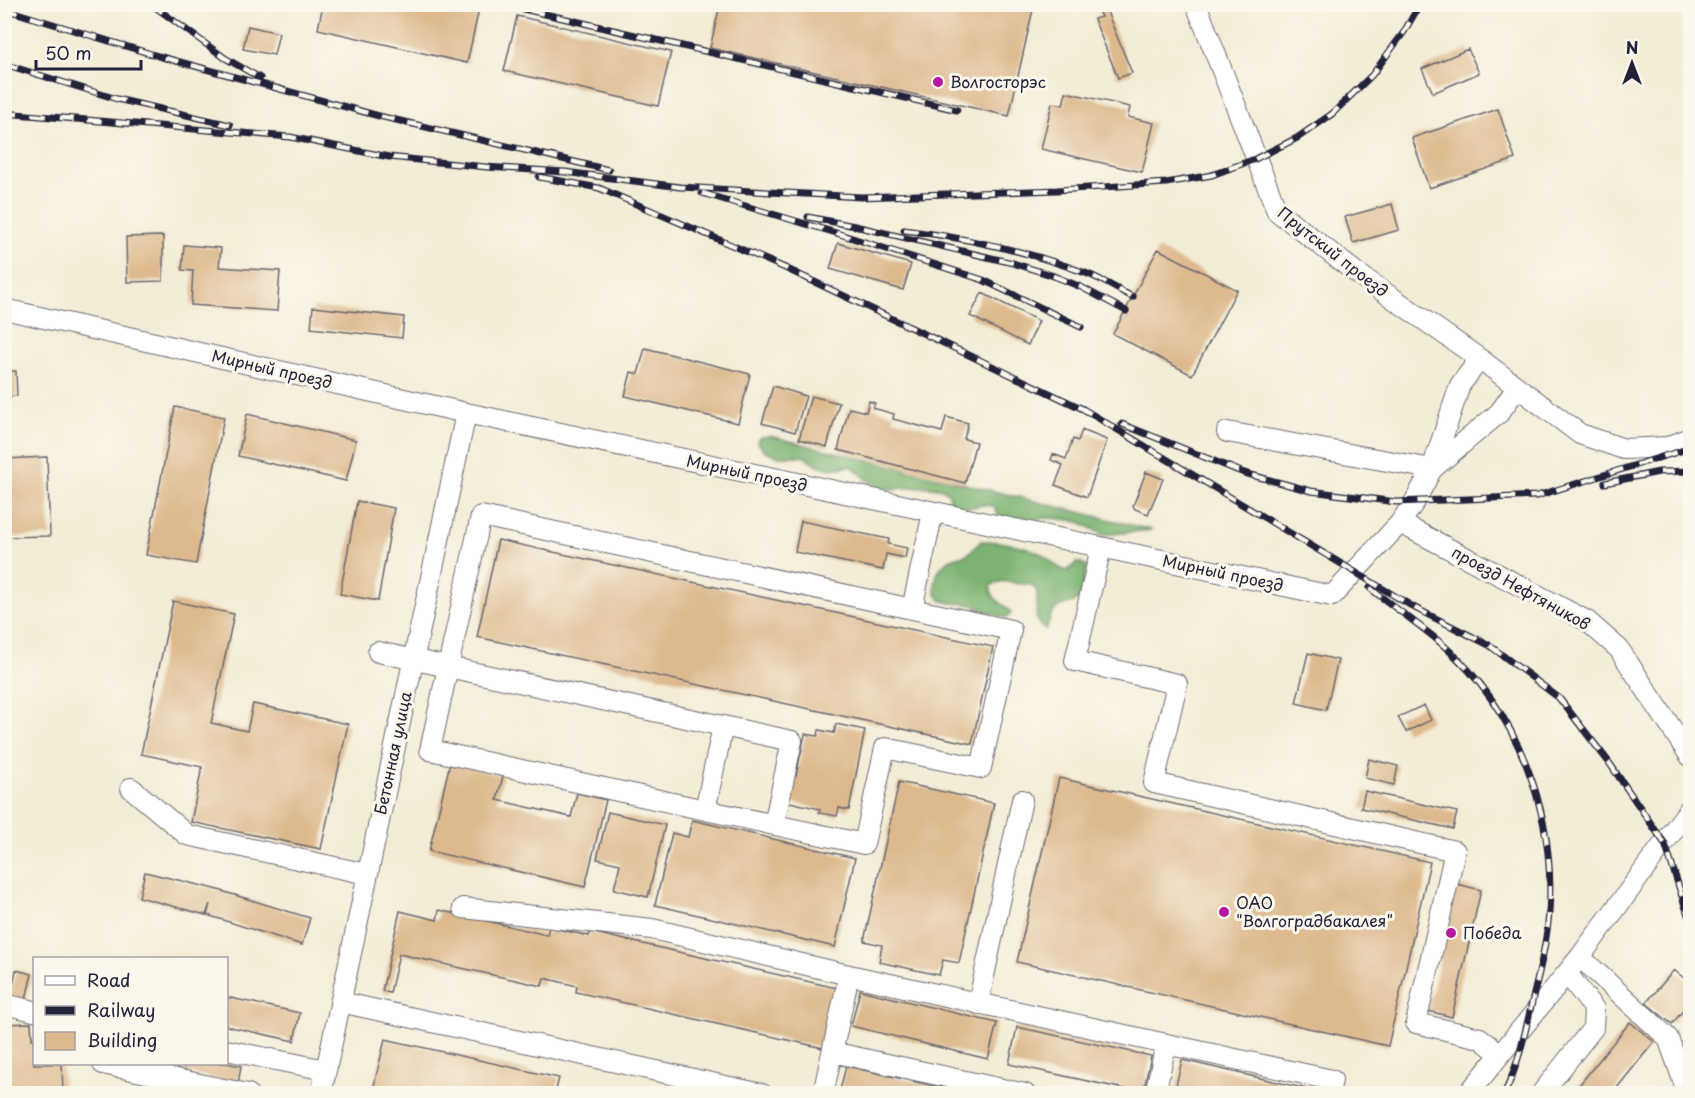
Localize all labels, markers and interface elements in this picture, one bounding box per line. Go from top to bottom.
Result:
scale bar [36,33,141,71]
north arrow [1602,33,1662,93]
text: N [1626,35,1638,59]
text: 50 m [45,39,92,66]
place label: Волгосторэс [950,69,1046,93]
marker: Волгосторэс [931,75,945,89]
street label: Прутский проезд [1273,200,1394,302]
street label: Мирный проезд [210,342,335,394]
street label: Мирный проезд [685,447,810,497]
street label: проезд Нефтяников [1448,539,1595,635]
street label: Мирный проезд [1161,547,1286,597]
street label: Бетонная улица [367,689,417,817]
place label: ОАО "Волгоградбакалея" [1236,890,1393,932]
marker: ОАО "Волгоградбакалея" [1217,905,1231,919]
place label: Победа [1463,920,1521,944]
marker: Победа [1444,926,1458,940]
legend [33,957,228,1065]
text: Road [87,966,131,993]
text: Railway [87,996,155,1023]
text: Building [87,1026,157,1053]

